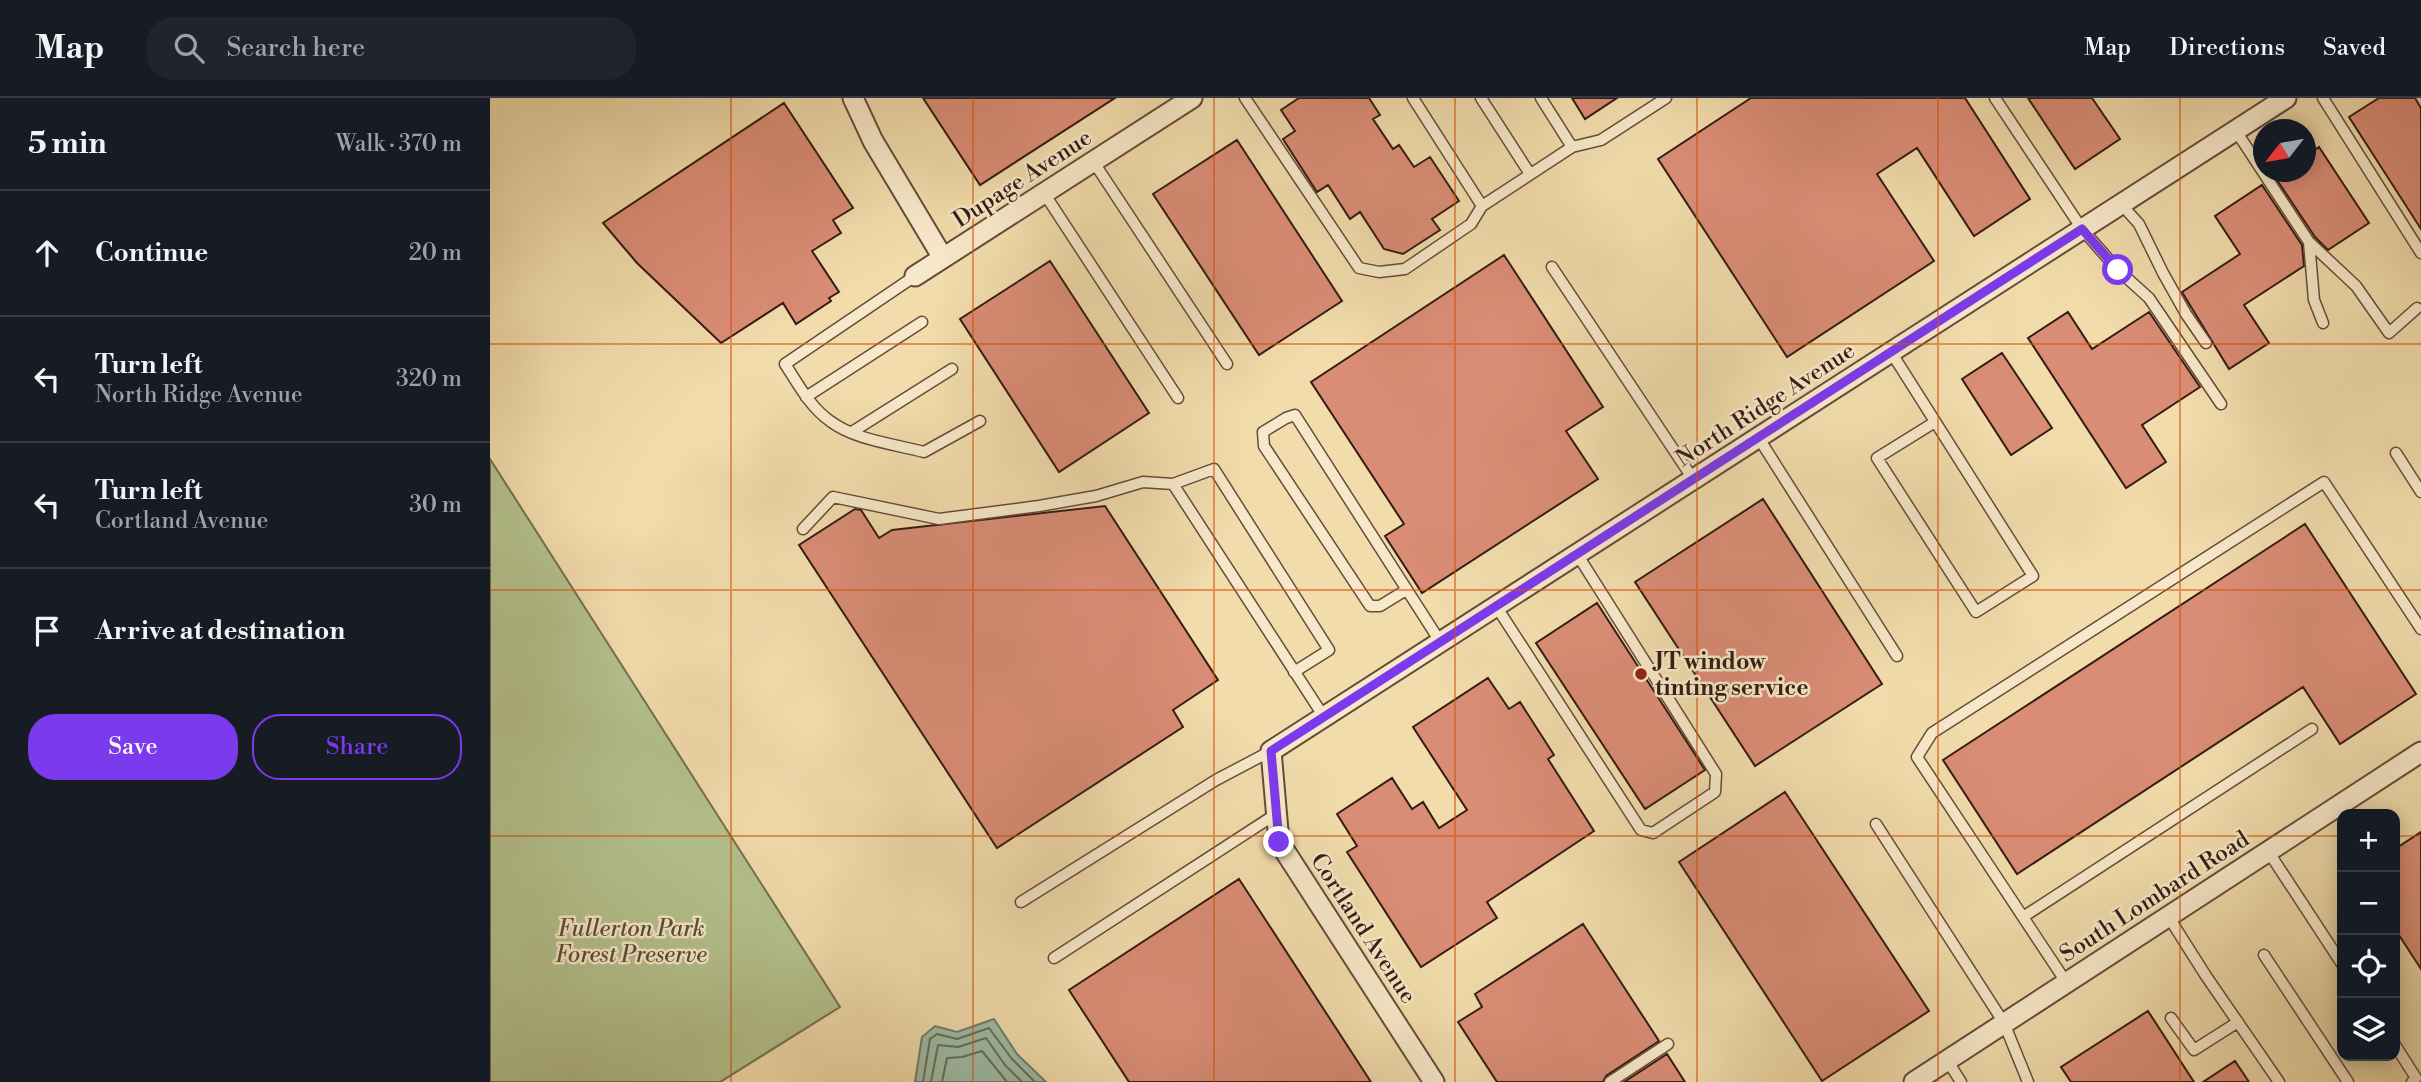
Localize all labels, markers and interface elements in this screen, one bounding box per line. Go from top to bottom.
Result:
search box [146,17,636,80]
text: Map [35,28,104,69]
icon: search [170,29,208,67]
text: Search here [226,32,365,64]
text: Map [2084,33,2131,63]
text: Directions [2169,33,2285,63]
text: Saved [2323,33,2386,63]
north arrow [2253,119,2316,182]
street label: Dupage Avenue [948,124,1097,234]
text: 5 min [28,125,107,163]
text: Walk · 370 m [335,130,462,158]
icon: ahead [28,234,66,272]
text: Continue [95,237,208,269]
text: 20 m [409,239,462,267]
route start [2102,254,2133,285]
street label: North Ridge Avenue [1671,337,1860,473]
text: Turn left [95,349,203,381]
icon: left [28,360,66,398]
text: 320 m [396,365,462,393]
text: North Ridge Avenue [95,381,303,409]
text: Turn left [95,475,203,507]
icon: left [28,486,66,524]
text: 30 m [409,491,462,519]
text: Cortland Avenue [95,507,269,535]
icon: arrive [28,612,66,650]
text: Arrive at destination [95,615,345,647]
place label: JT window tinting service [1652,648,1809,702]
marker: JT window tinting service [1633,666,1649,682]
button: Save [28,714,238,780]
button: Share [252,714,462,780]
map controls [2337,809,2400,1061]
button: + [2337,809,2400,872]
street label: South Lombard Road [2055,825,2254,969]
route end [1263,826,1294,857]
street label: Cortland Avenue [1304,848,1422,1009]
button: − [2337,872,2400,935]
park label: Fullerton Park Forest Preserve [555,915,707,969]
button: locate [2337,935,2400,998]
button: layers [2337,998,2400,1061]

